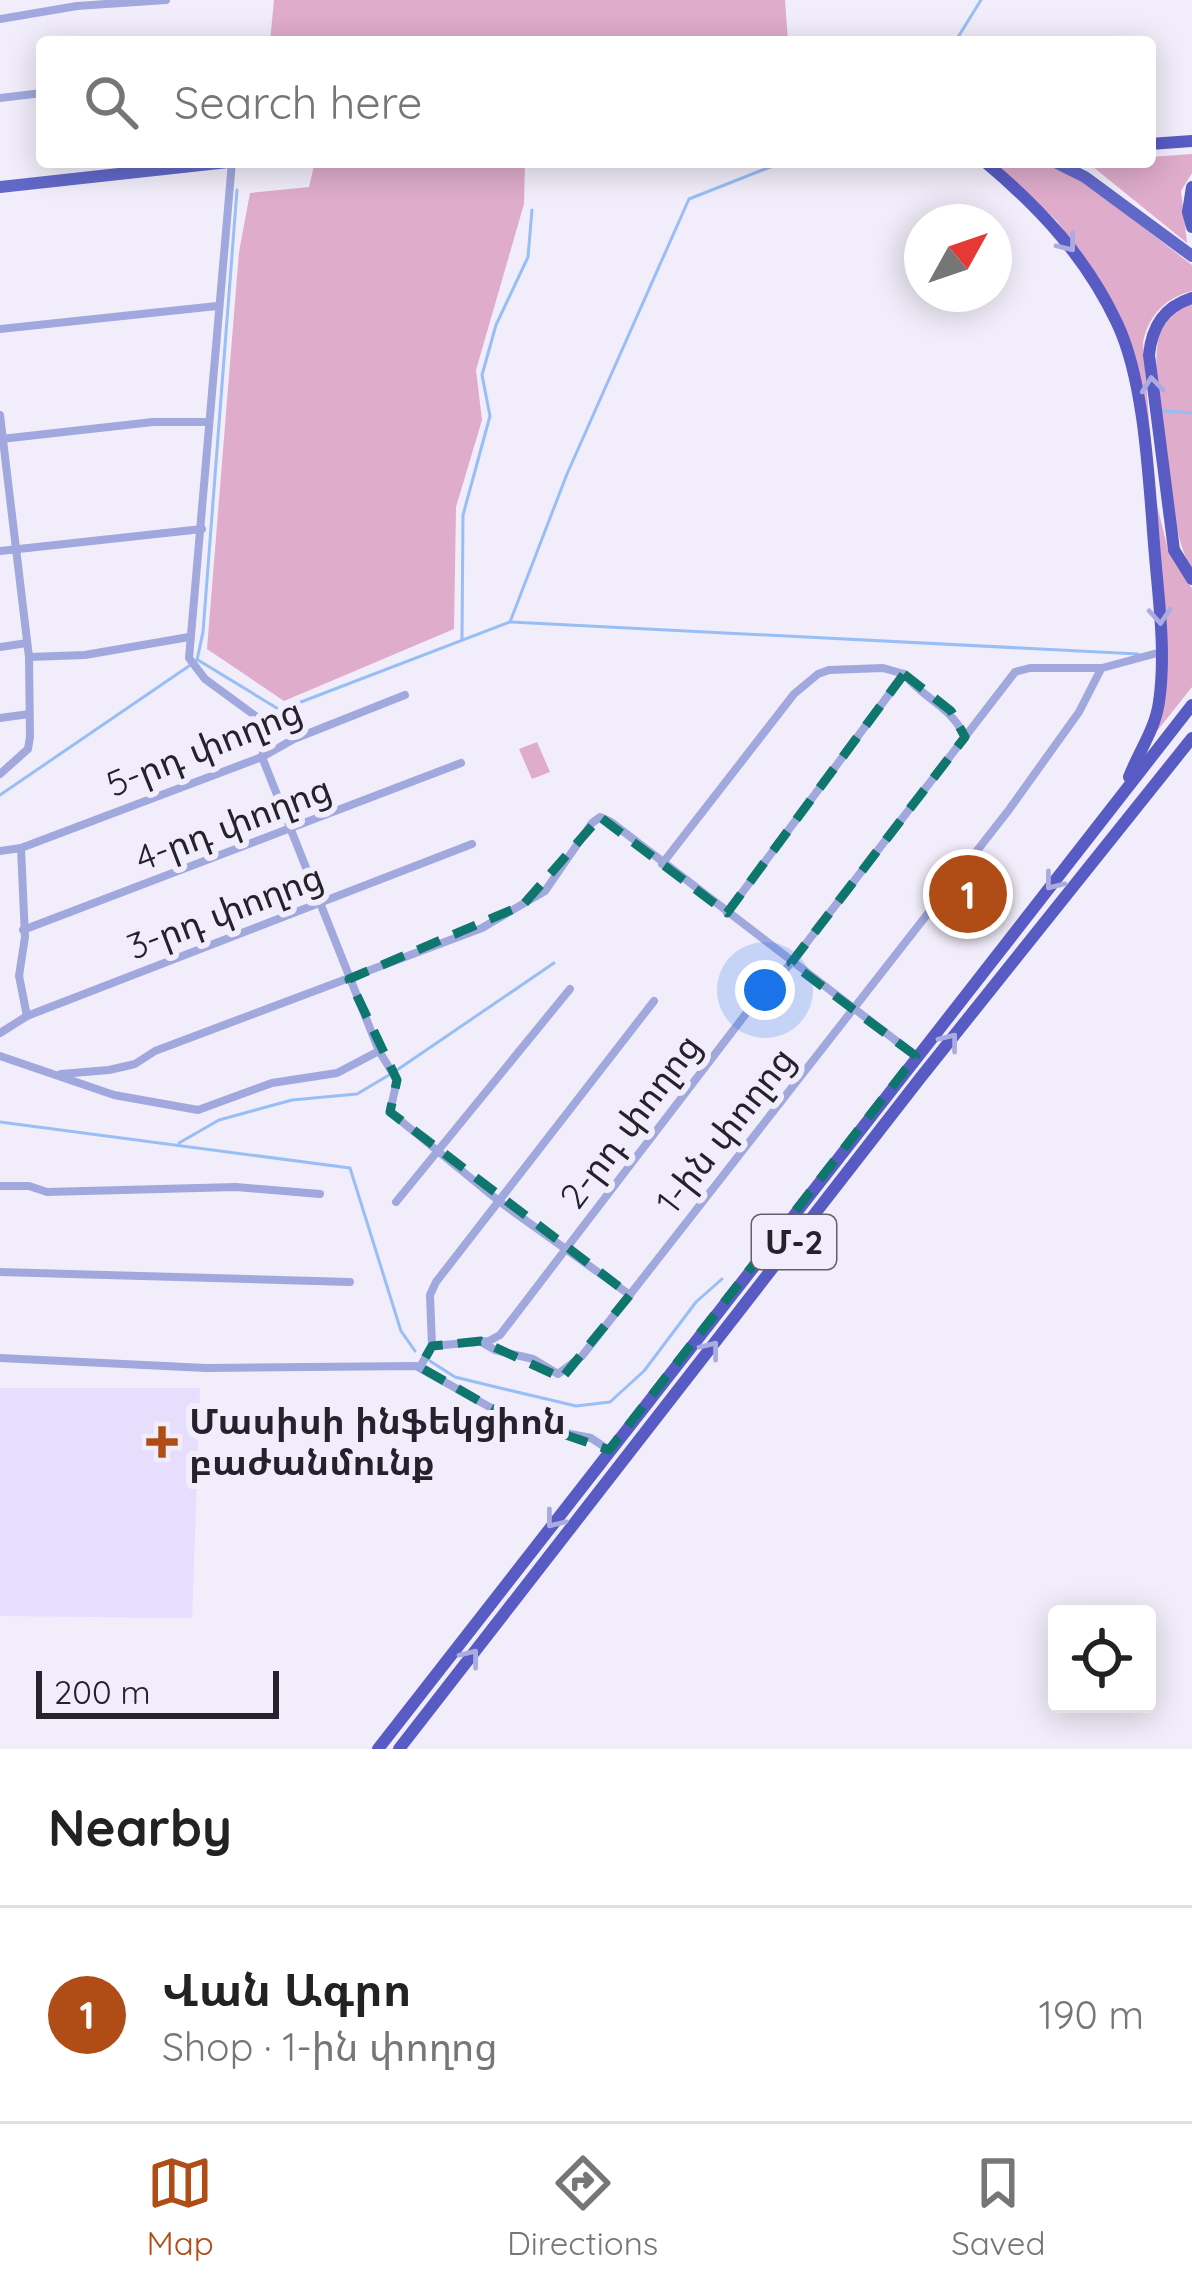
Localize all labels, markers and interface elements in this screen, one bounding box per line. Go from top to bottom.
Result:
search box [36,36,1156,168]
icon: search [78,69,144,135]
text: Search here [174,74,422,130]
north arrow [904,204,1012,312]
one-way arrow [1054,230,1076,252]
one-way arrow [1140,375,1165,394]
one-way arrow [1146,606,1172,625]
street label: 5-րդ փողոց [100,687,308,806]
street label: 4-րդ փողոց [129,765,337,880]
pin: 1 [929,849,1007,939]
street label: 3-րդ փողոց [121,853,329,968]
one-way arrow [1046,868,1067,890]
your location [735,960,795,1020]
street label: 2-րդ փողոց [549,1024,710,1217]
one-way arrow [936,1033,957,1055]
street label: 1-ին փողոց [646,1037,804,1222]
road number: Մ-2 [752,1215,836,1269]
one-way arrow [697,1341,718,1363]
place label: Մասիսի ինֆեկցիոն բաժանմունք [189,1398,566,1484]
marker: Մասիսի ինֆեկցիոն բաժանմունք [146,1426,178,1458]
one-way arrow [547,1507,568,1529]
map controls [1048,1605,1156,1713]
button: locate [1048,1605,1156,1713]
one-way arrow [457,1648,478,1670]
scale bar [36,1665,279,1718]
text: 200 m [54,1671,151,1712]
text: Nearby [48,1795,232,1859]
text: Վան Ագրո [162,1961,412,2017]
text: 1 [79,1990,95,2039]
text: 190 m [1038,1990,1144,2039]
text: Shop · 1-ին փողոց [162,2022,498,2071]
tab: Map [147,2150,214,2263]
tab: Directions [507,2150,658,2263]
tab: Saved [951,2150,1045,2263]

